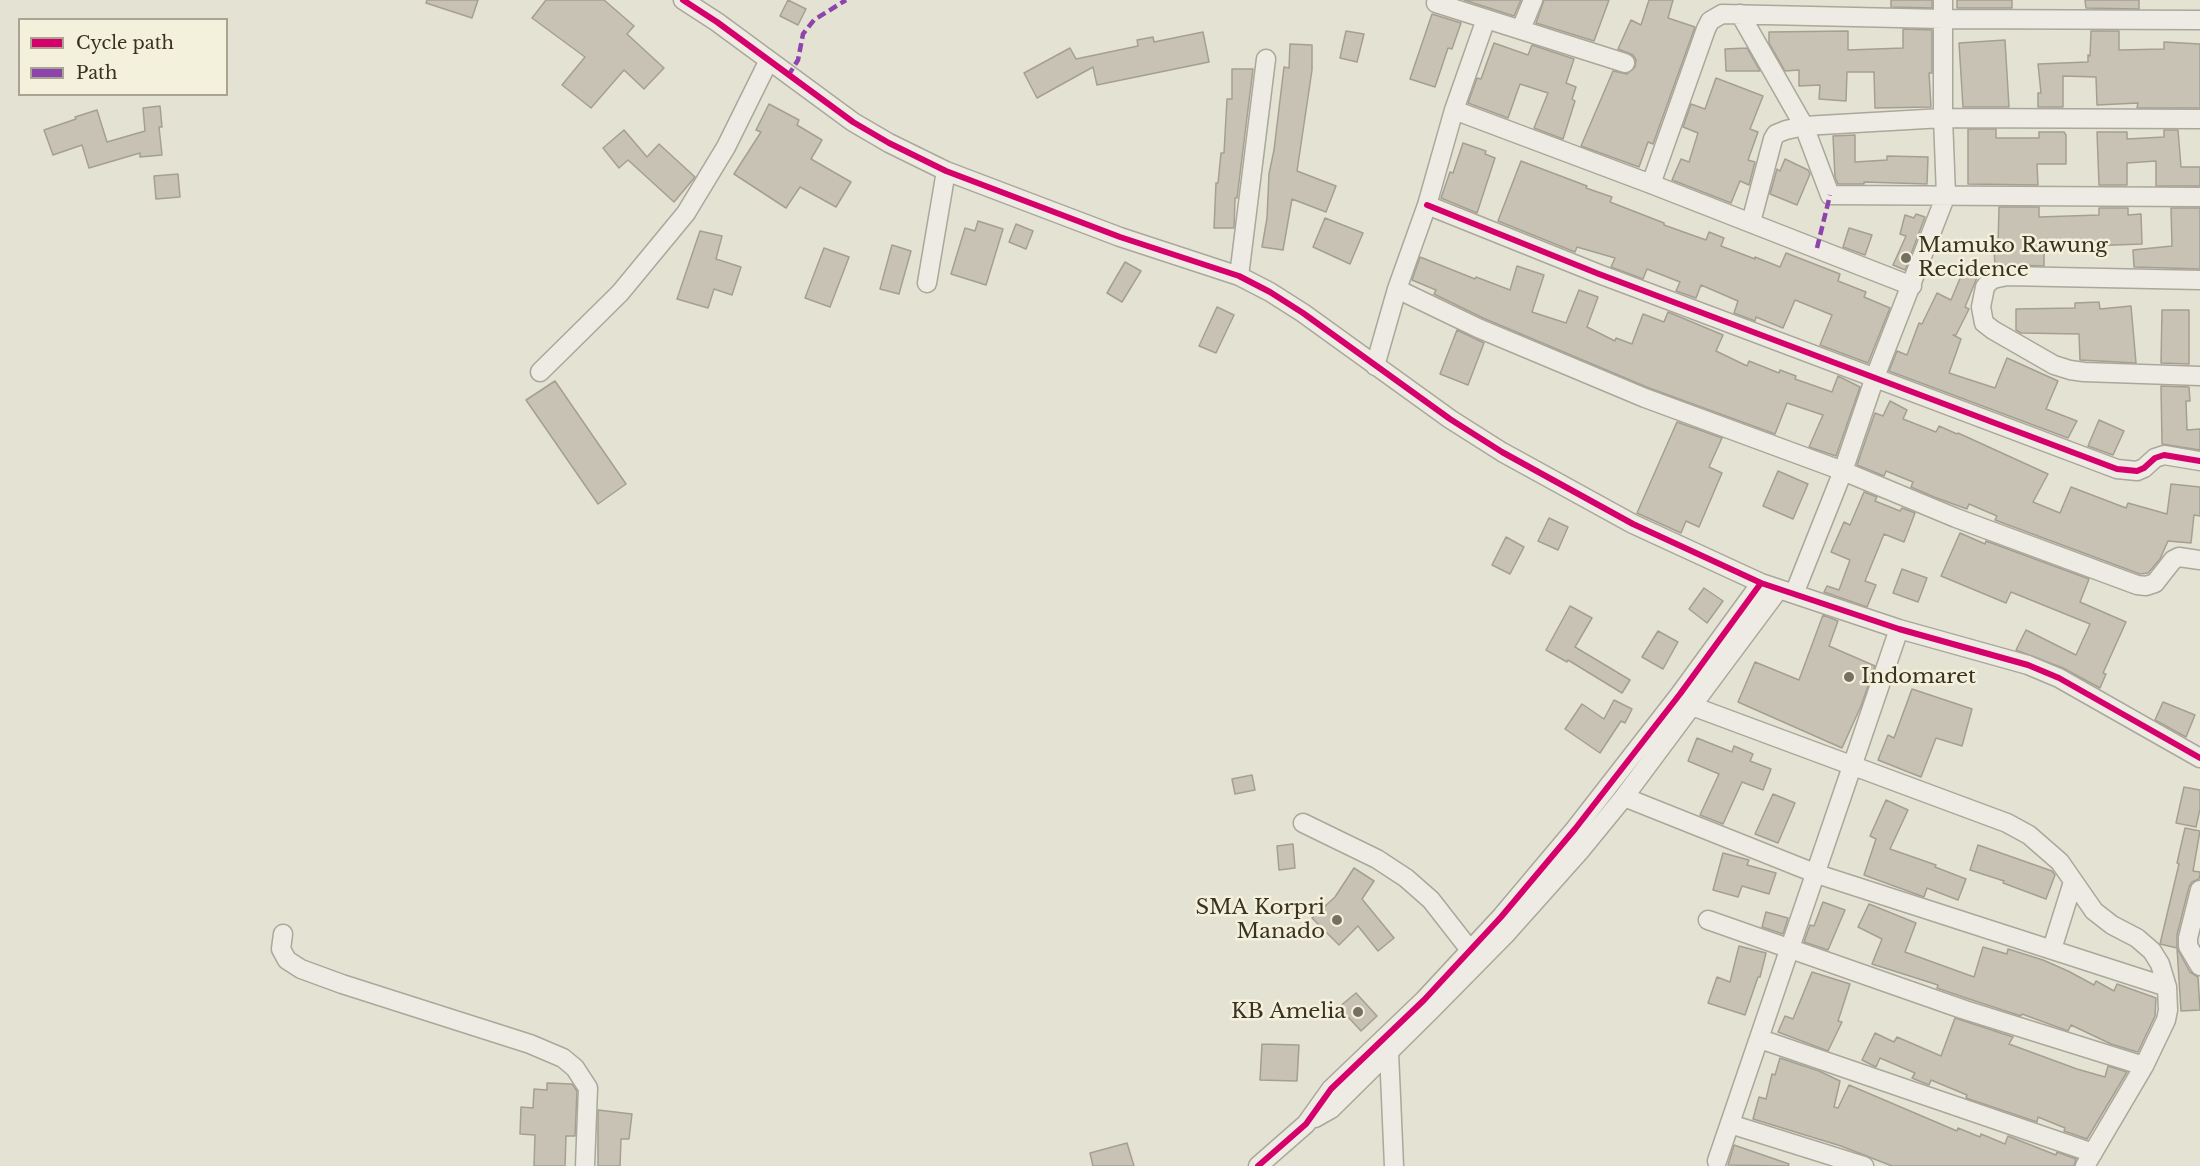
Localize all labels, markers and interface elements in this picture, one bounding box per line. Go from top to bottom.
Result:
legend [18,18,228,96]
text: Cycle path [76,32,174,54]
text: Path [76,62,117,84]
place label: Mamuko Rawung Recidence [1918,233,2108,283]
marker: Mamuko Rawung Recidence [1899,251,1913,265]
place label: Indomaret [1861,664,1976,690]
marker: Indomaret [1842,670,1856,684]
place label: SMA Korpri Manado [1195,895,1325,945]
marker: SMA Korpri Manado [1330,913,1344,927]
place label: KB Amelia [1231,999,1346,1025]
marker: KB Amelia [1351,1005,1365,1019]

